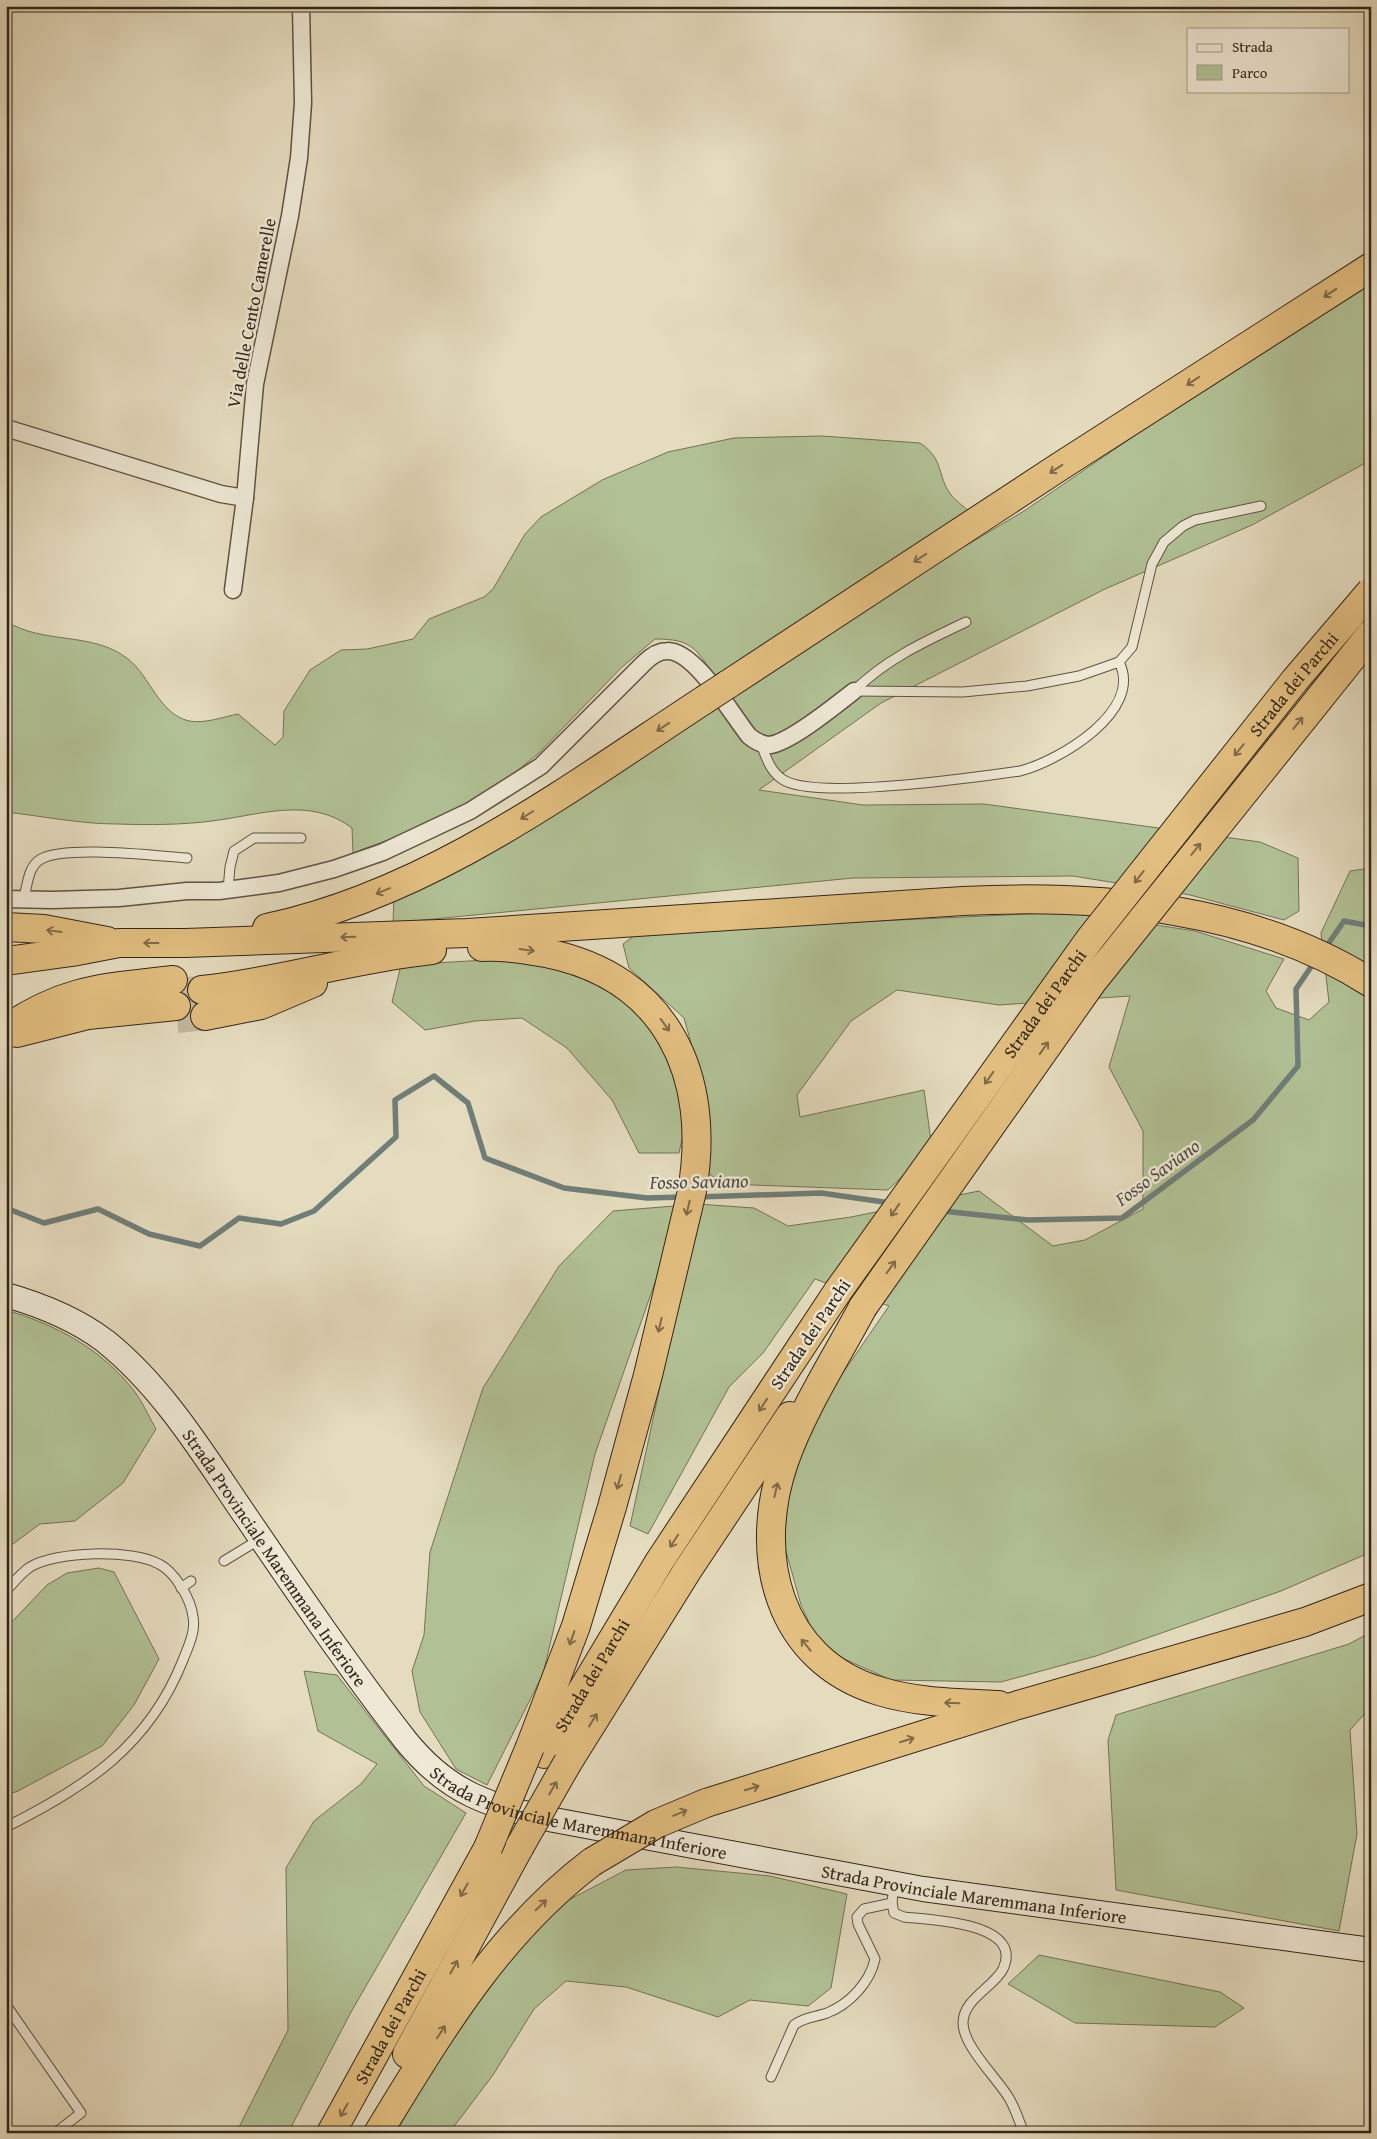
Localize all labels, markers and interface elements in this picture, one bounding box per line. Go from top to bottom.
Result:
legend [1187,28,1350,92]
text: Strada [1232,36,1273,57]
text: Parco [1232,62,1268,83]
street label: Via delle Cento Camerelle [219,216,283,410]
one-way arrow [1323,288,1337,298]
one-way arrow [1186,376,1200,386]
one-way arrow [1050,464,1064,474]
one-way arrow [914,553,928,563]
street label: Strada dei Parchi [1242,626,1344,742]
one-way arrow [1293,717,1304,730]
one-way arrow [657,722,671,732]
one-way arrow [1234,743,1245,756]
one-way arrow [521,810,535,820]
one-way arrow [1191,843,1202,856]
one-way arrow [1133,870,1144,883]
one-way arrow [376,887,391,896]
one-way arrow [46,925,62,935]
one-way arrow [341,932,357,942]
one-way arrow [143,938,160,948]
street label: Strada dei Parchi [996,943,1092,1063]
one-way arrow [518,945,534,955]
one-way arrow [660,1018,670,1032]
one-way arrow [1039,1041,1049,1055]
one-way arrow [984,1071,994,1085]
water label: Fosso Saviano [1108,1132,1205,1213]
water label: Fosso Saviano [648,1166,749,1196]
one-way arrow [683,1199,692,1215]
one-way arrow [890,1203,900,1217]
one-way arrow [885,1260,896,1274]
street label: Strada dei Parchi [763,1273,857,1395]
one-way arrow [655,1317,664,1333]
one-way arrow [757,1397,767,1411]
street label: Strada Provinciale Maremmana Inferiore [176,1423,374,1692]
one-way arrow [613,1474,623,1490]
one-way arrow [772,1483,781,1499]
one-way arrow [668,1533,678,1547]
street label: Strada dei Parchi [547,1613,636,1737]
one-way arrow [567,1630,576,1645]
one-way arrow [800,1638,811,1651]
one-way arrow [944,1698,960,1707]
one-way arrow [588,1713,599,1727]
one-way arrow [899,1734,915,1744]
street label: Strada Provinciale Maremmana Inferiore [424,1759,729,1866]
one-way arrow [548,1782,558,1796]
one-way arrow [744,1782,760,1792]
one-way arrow [672,1808,687,1818]
street label: Strada Provinciale Maremmana Inferiore [819,1857,1128,1930]
one-way arrow [458,1882,468,1897]
one-way arrow [535,1899,547,1911]
one-way arrow [450,1960,460,1974]
street label: Strada dei Parchi [347,1963,433,2089]
one-way arrow [435,2025,446,2039]
one-way arrow [339,2102,349,2117]

